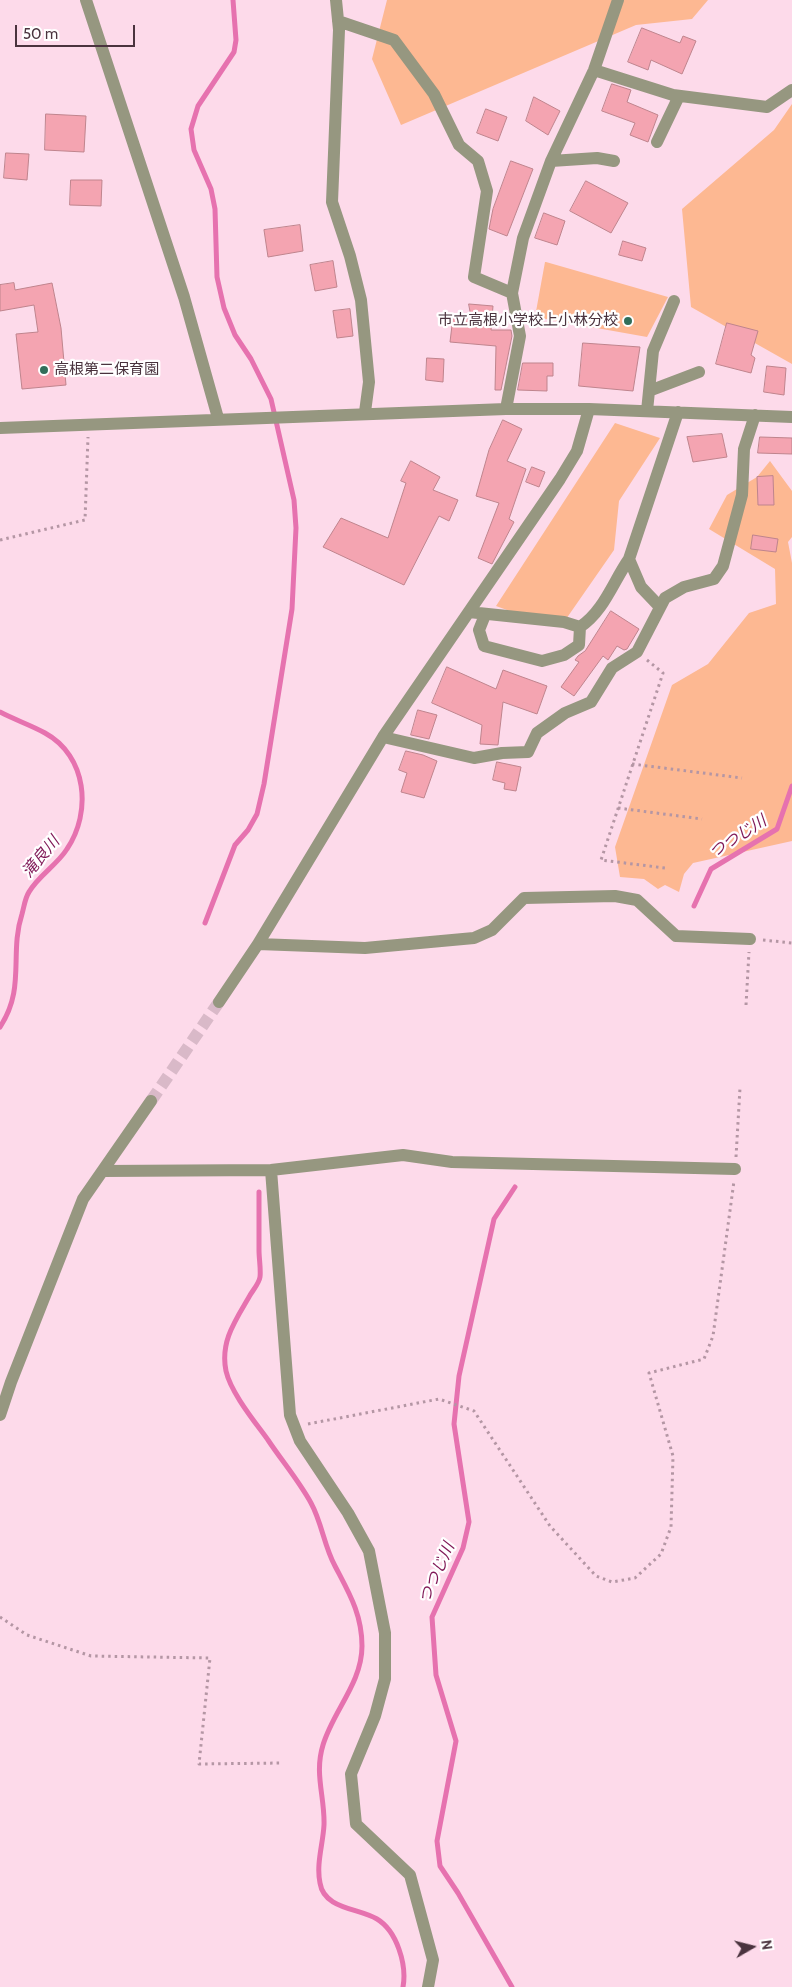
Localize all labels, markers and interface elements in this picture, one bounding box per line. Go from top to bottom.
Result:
scale bar [18,15,138,47]
text: 50 m [23,25,58,43]
place label: 市立高根小学校上小林分校 [438,312,618,330]
marker: 市立高根小学校上小林分校 [622,315,634,327]
place label: 高根第二保育園 [54,361,159,379]
marker: 高根第二保育園 [38,364,50,376]
water label: つつじ川 [706,812,770,862]
water label: 滝良川 [18,832,64,882]
water label: つつじ川 [415,1540,459,1606]
north arrow [727,1922,777,1972]
text: N [757,1939,776,1951]

